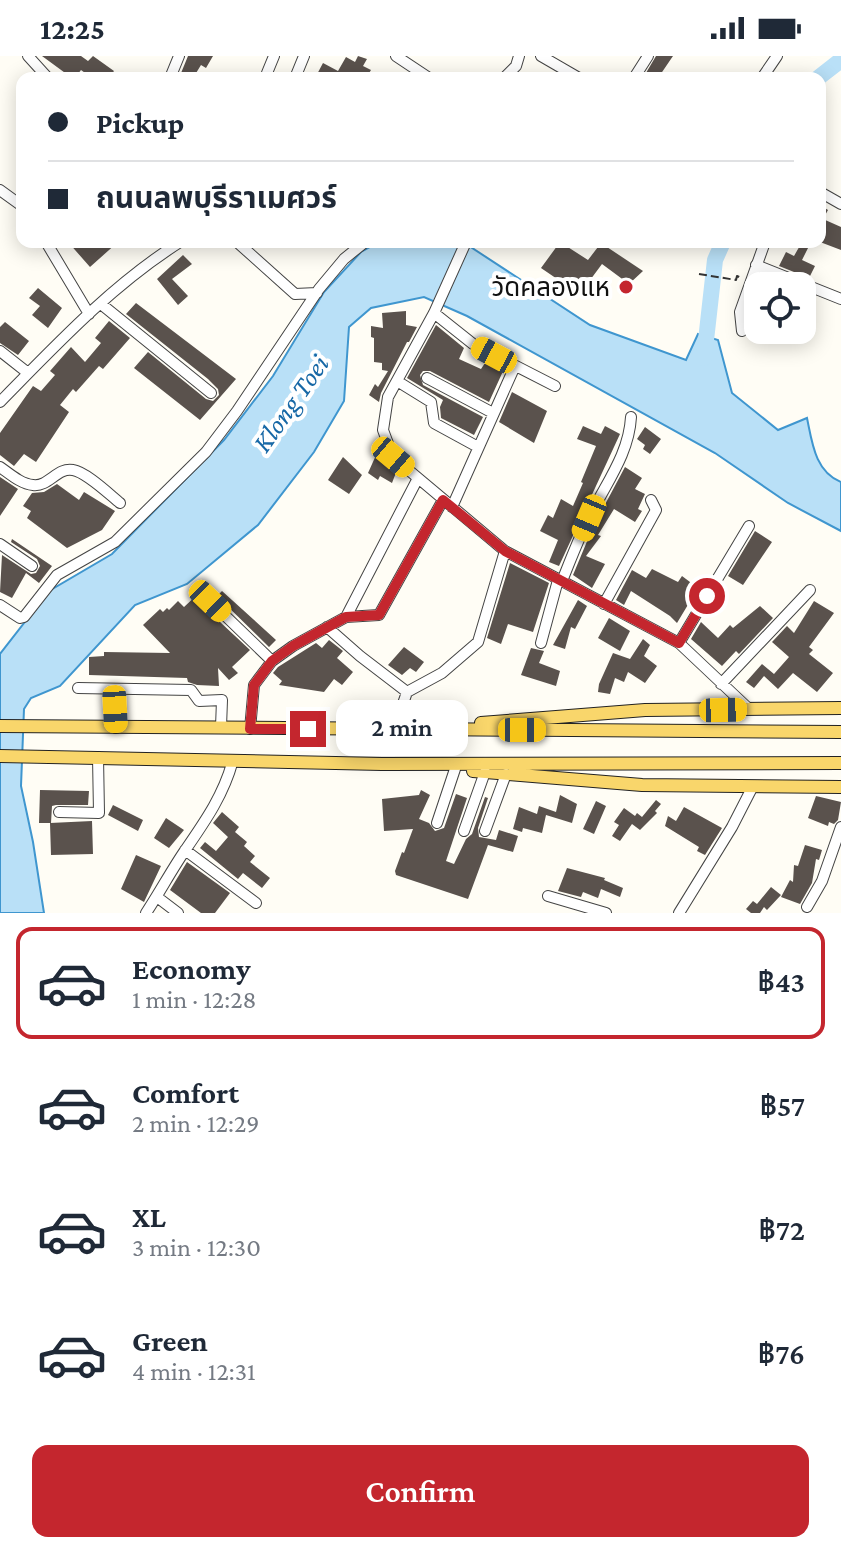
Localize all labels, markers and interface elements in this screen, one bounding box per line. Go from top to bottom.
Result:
text: 12:25 [40,12,105,45]
text: Pickup [96,106,184,139]
text: ถนนลพบุรีราเมศวร์ [96,181,337,214]
map controls [744,272,816,344]
button: locate [744,272,816,344]
place label: วัดคลองแห [491,273,610,302]
marker: วัดคลองแห [617,278,635,296]
car [467,333,521,377]
water label: Klong Toei [246,349,335,458]
car [367,432,419,482]
car [569,491,609,545]
car [184,576,236,626]
route start [689,578,725,614]
car [102,684,128,734]
car [699,698,747,722]
callout: 2 min [336,701,468,757]
route end [290,711,326,747]
text: 2 min [371,713,433,742]
car [498,718,546,742]
icon: car [36,947,108,1019]
text: Economy [132,952,251,985]
text: ฿43 [758,965,805,998]
text: 1 min · 12:28 [132,985,257,1014]
icon: car [36,1071,108,1143]
text: Comfort [132,1076,239,1109]
text: ฿57 [760,1089,805,1122]
text: 2 min · 12:29 [132,1109,260,1138]
icon: car [36,1195,108,1267]
text: XL [132,1200,166,1233]
text: ฿72 [758,1213,805,1246]
text: 3 min · 12:30 [132,1233,261,1262]
icon: car [36,1319,108,1391]
text: Green [132,1324,208,1357]
text: ฿76 [758,1337,805,1370]
text: 4 min · 12:31 [132,1357,256,1386]
button: Confirm [32,1445,809,1537]

